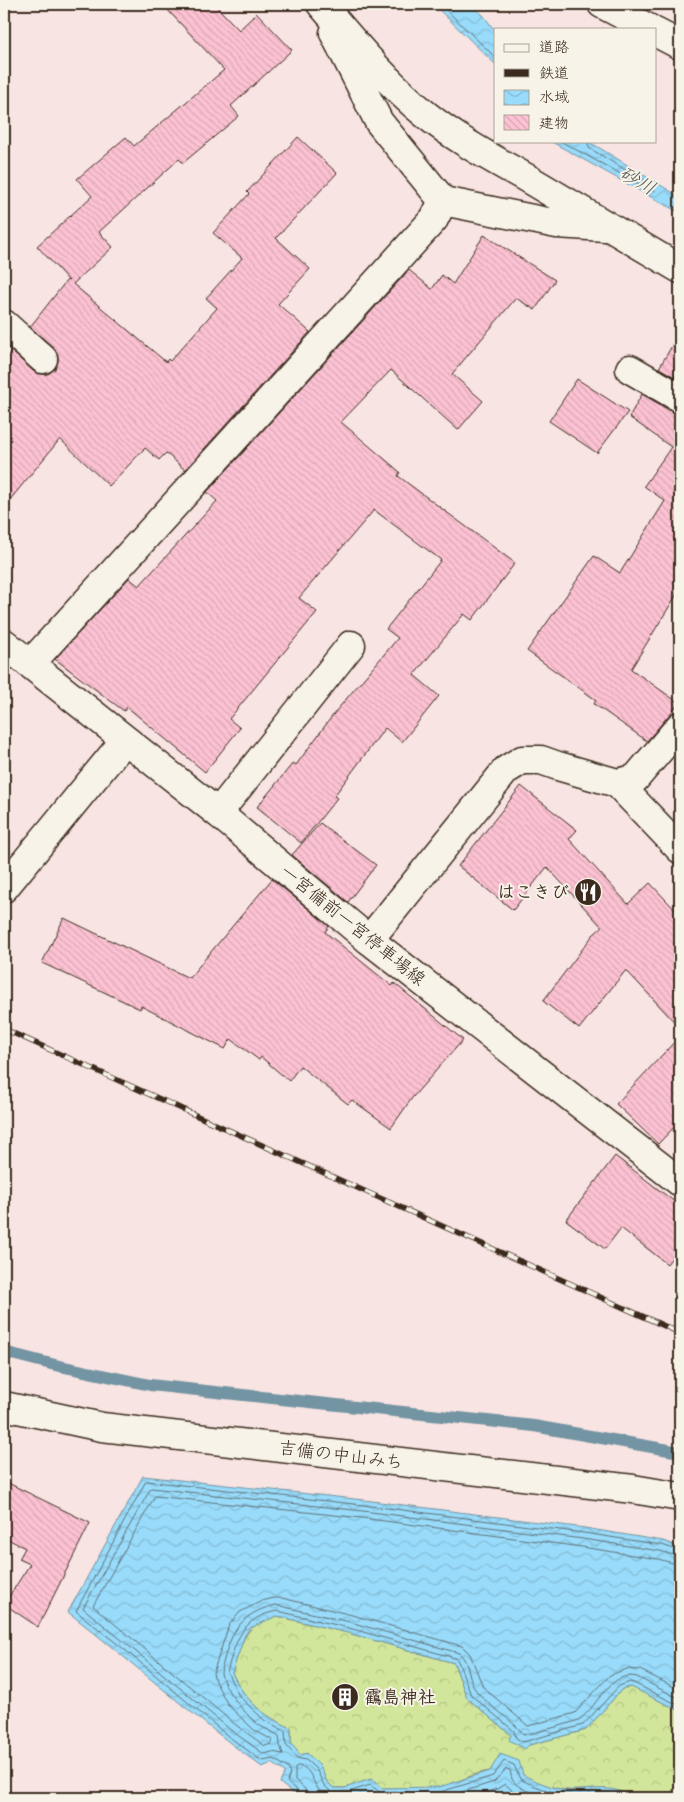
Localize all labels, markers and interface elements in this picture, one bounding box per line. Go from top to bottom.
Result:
legend [494,28,656,142]
text: 道路 [539,38,569,57]
text: 鉄道 [539,64,569,83]
text: 水域 [539,88,569,107]
text: 建物 [539,114,569,133]
water label: 砂川 [615,162,659,201]
street label: 一宮備前一宮停車場線 [276,861,429,990]
restaurant icon: はこきび [573,877,603,907]
place label: はこきび [497,882,569,903]
street label: 吉備の中山みち [277,1437,404,1474]
building icon: 靍島神社 [330,1682,360,1712]
place label: 靍島神社 [364,1687,436,1708]

